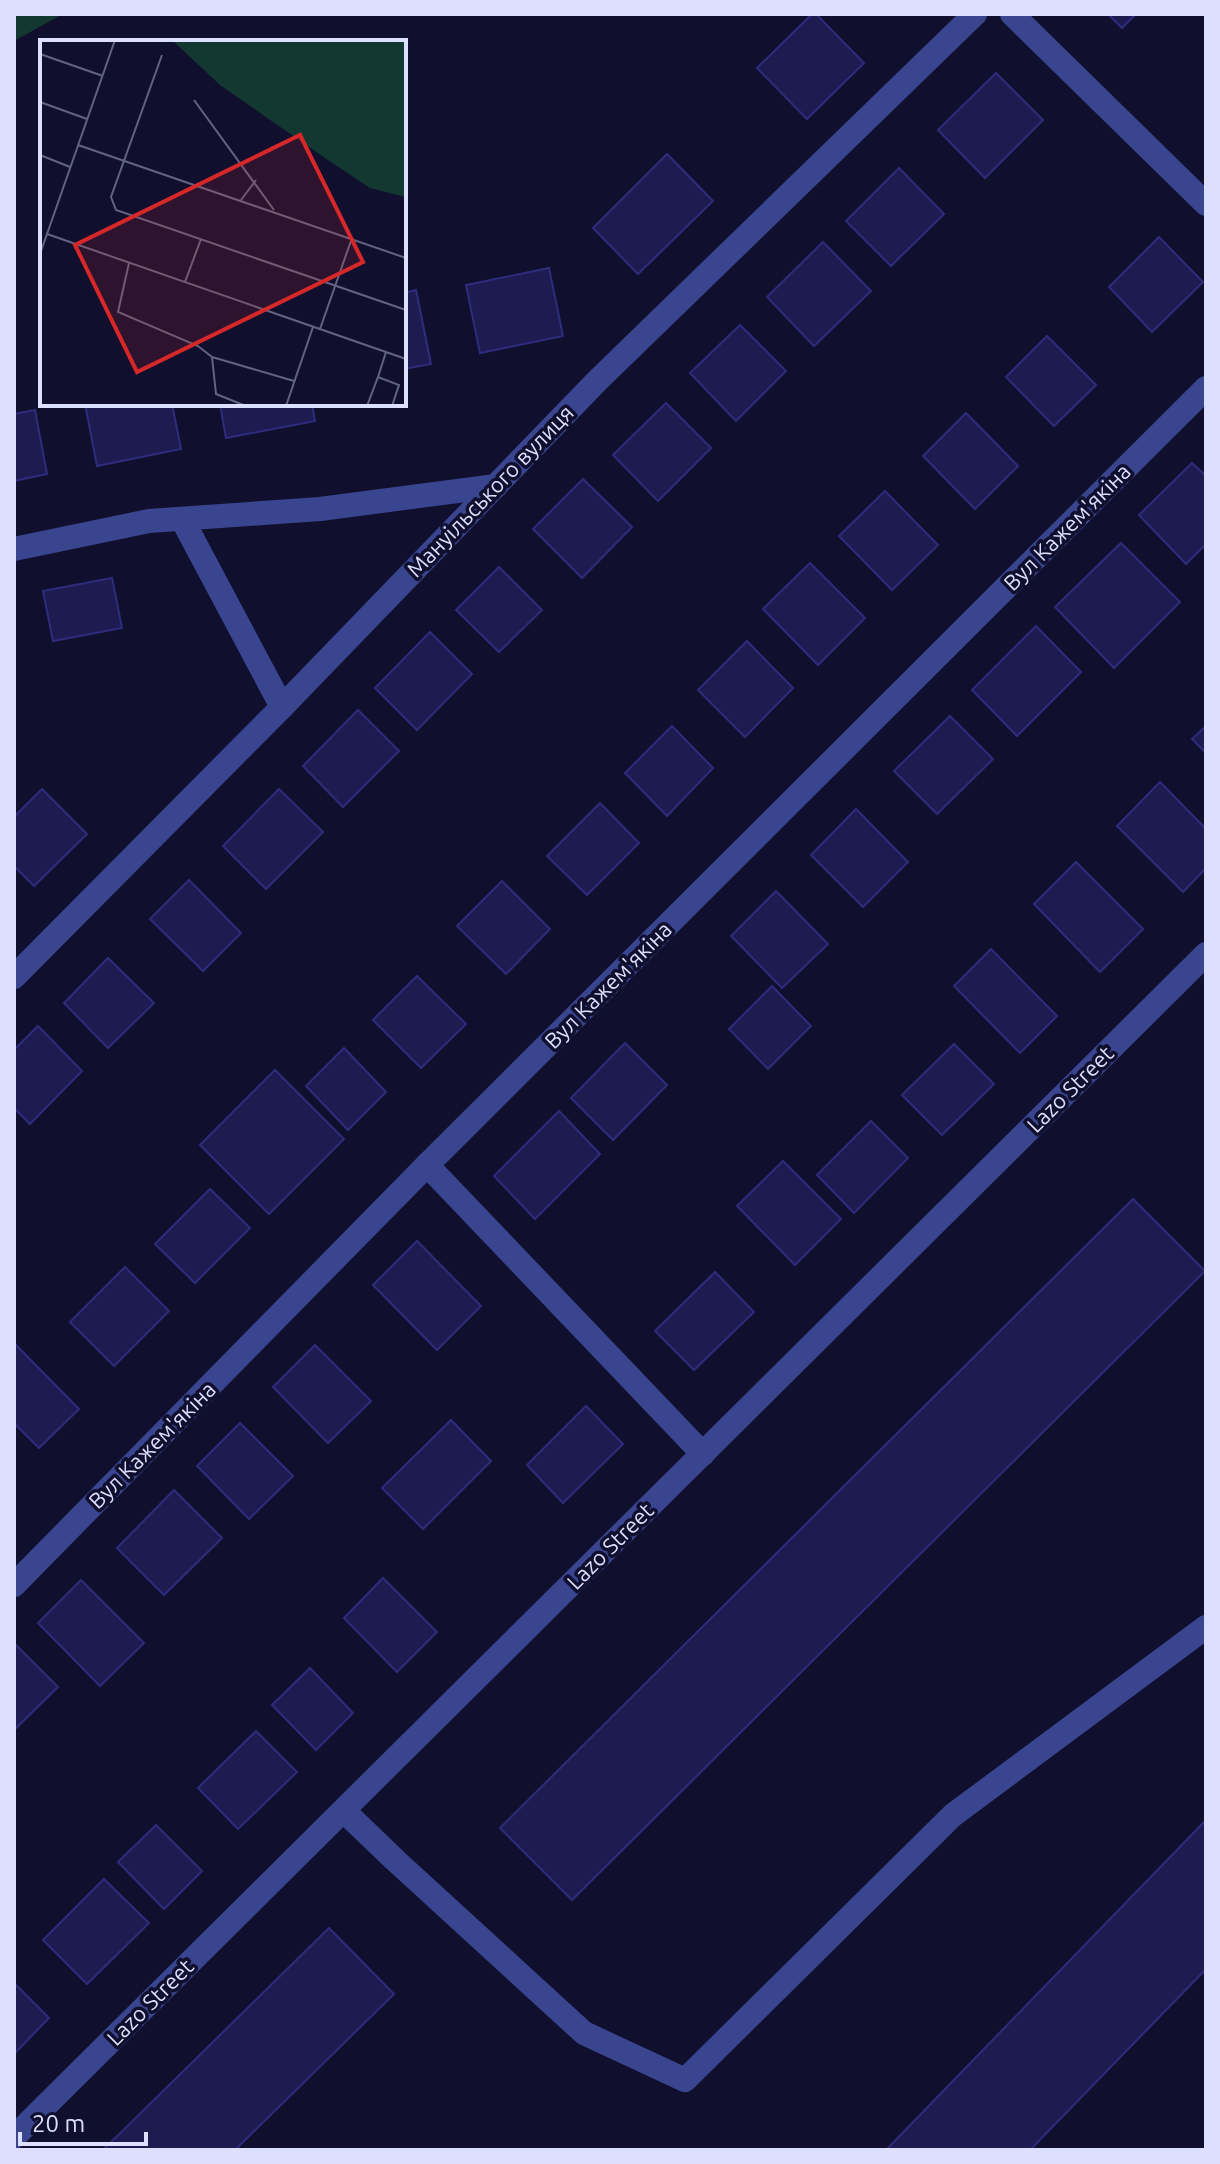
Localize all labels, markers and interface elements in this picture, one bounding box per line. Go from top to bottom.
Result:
inset map [40,40,406,406]
street label: Мануільського вулиця [401,400,578,582]
street label: Вул Кажем'якіна [998,458,1135,595]
street label: Вул Кажем'якіна [539,916,676,1053]
street label: Lazo Street [1021,1040,1118,1137]
street label: Вул Кажем'якіна [83,1376,220,1513]
street label: Lazo Street [561,1497,658,1594]
street label: Lazo Street [101,1953,198,2050]
scale bar [20,2096,146,2146]
text: 20 m [32,2110,85,2137]

